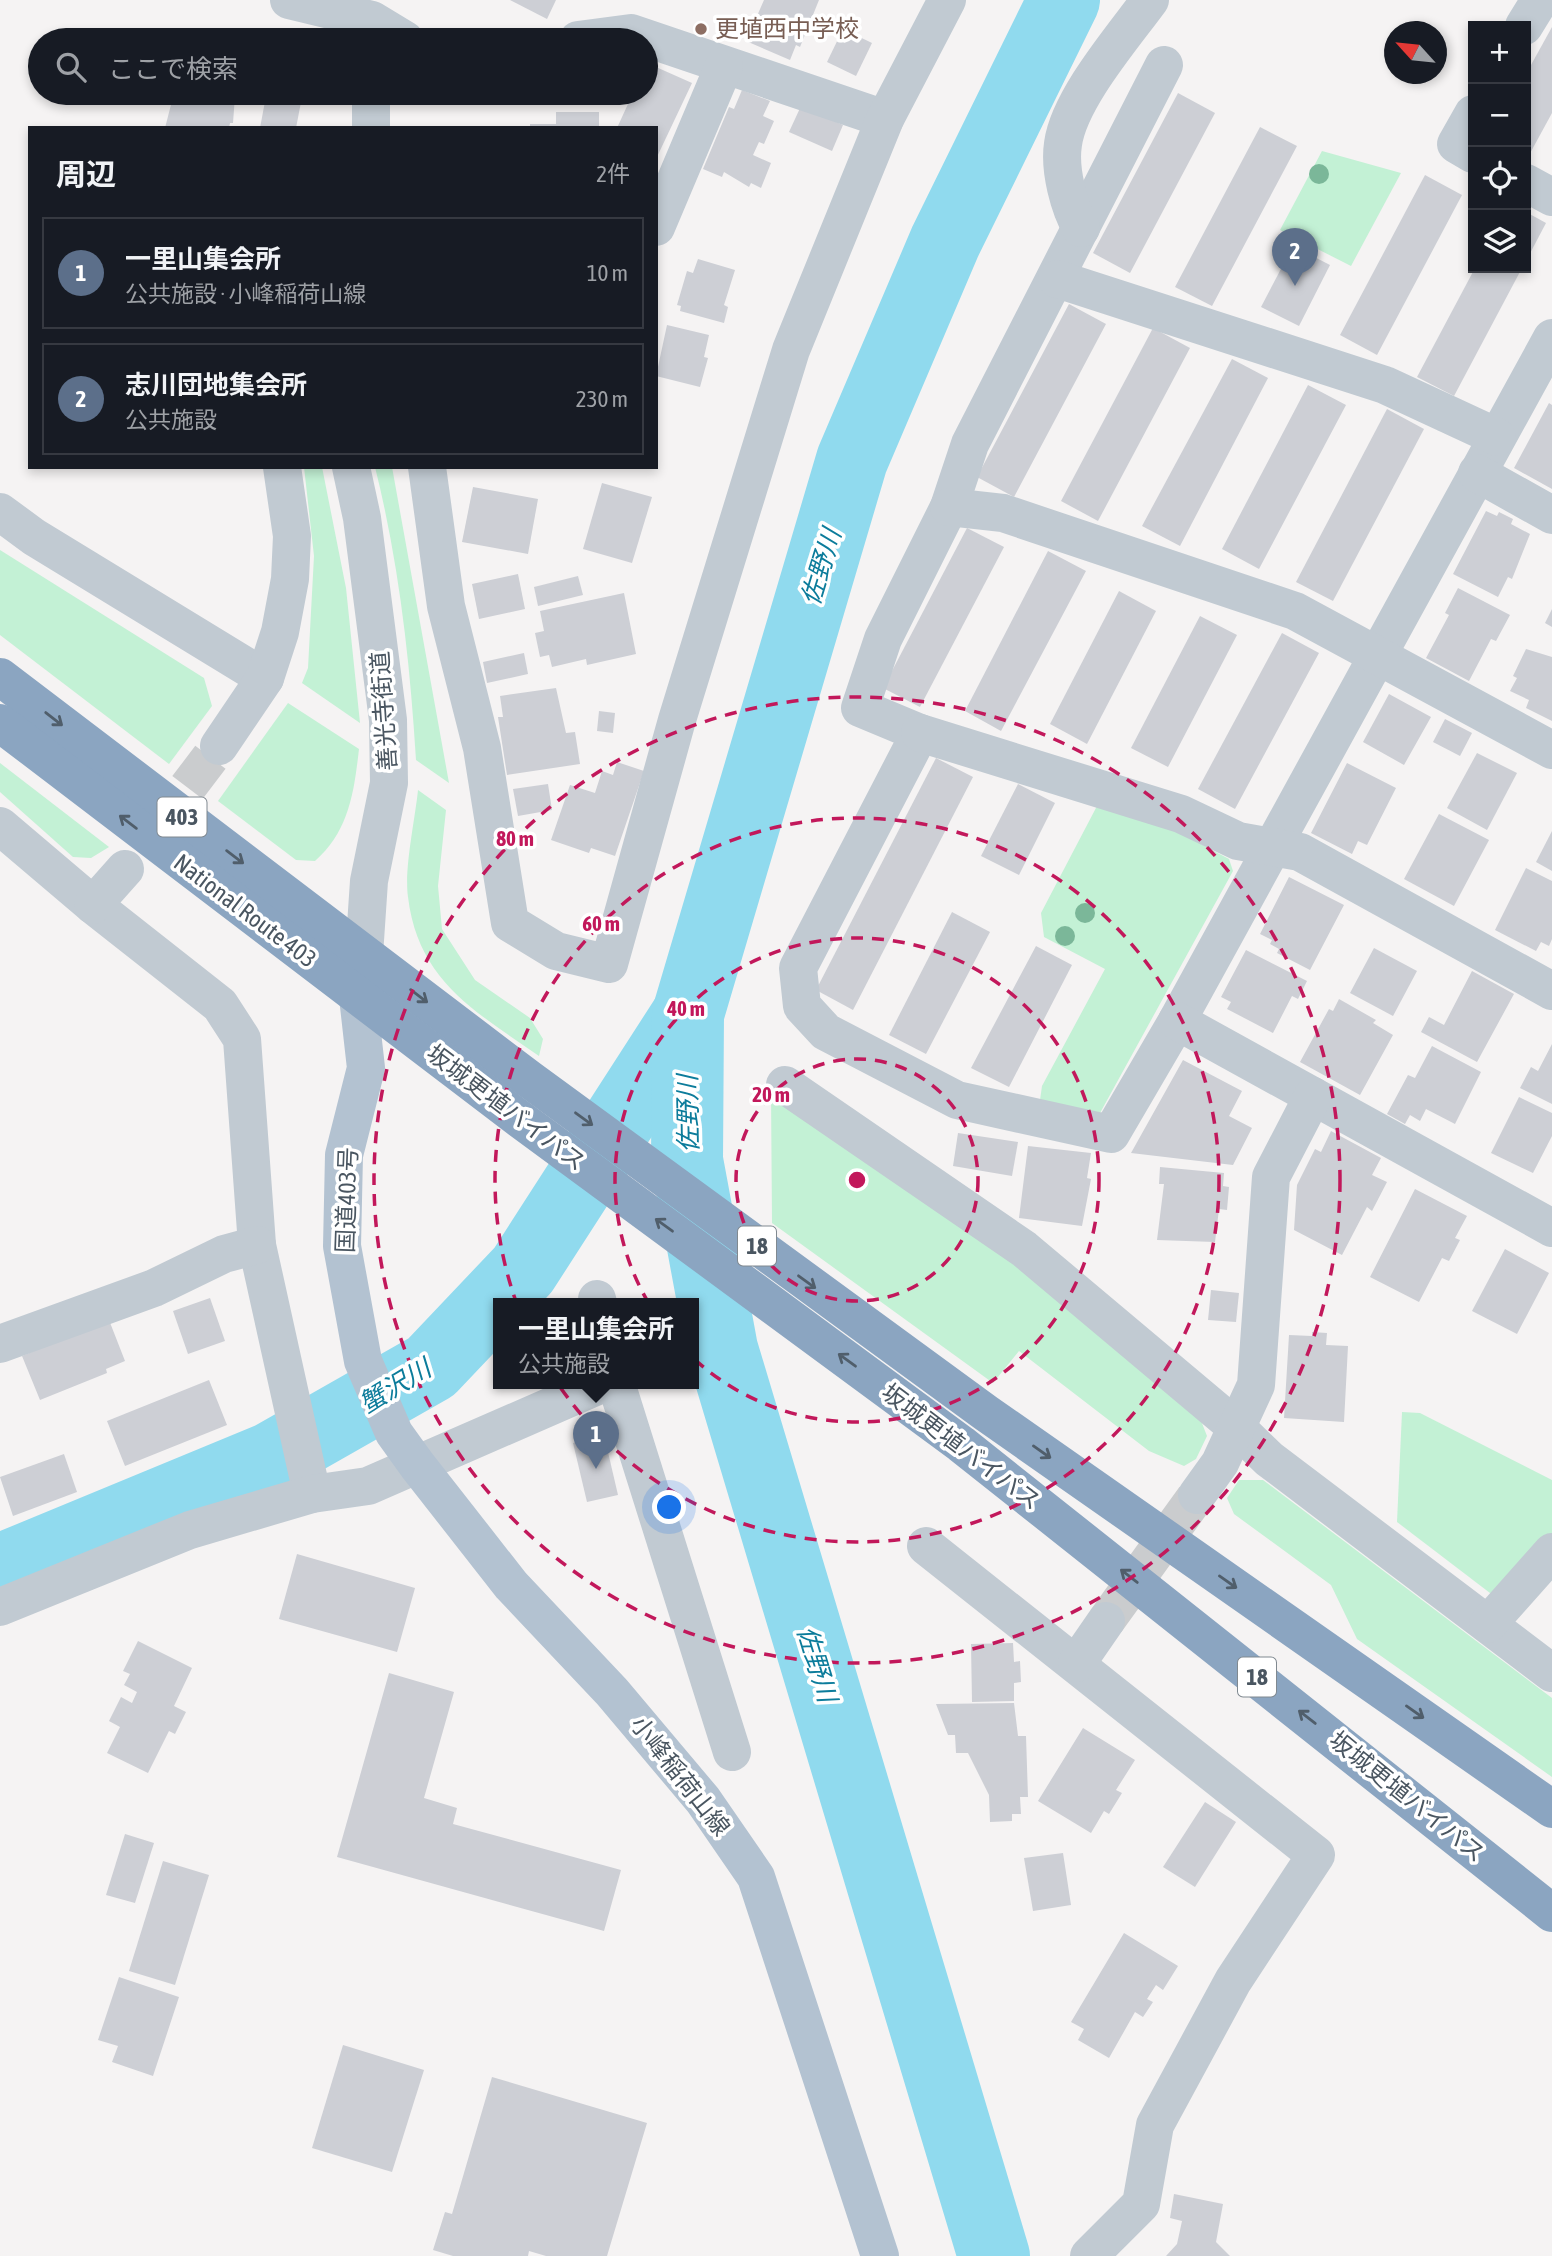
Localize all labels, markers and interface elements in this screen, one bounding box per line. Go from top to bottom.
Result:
place label: 更埴西中学校 [715,15,859,42]
marker: 更埴西中学校 [693,21,709,37]
north arrow [1384,21,1447,84]
map controls [1468,21,1531,273]
button: + [1468,21,1531,84]
search box [28,28,658,105]
icon: search [52,48,90,86]
text: ここで検索 [108,54,238,84]
button: − [1468,84,1531,147]
button: locate [1468,147,1531,210]
text: 周辺 [56,157,116,191]
text: 2件 [596,161,630,187]
button: layers [1468,210,1531,273]
pin: 2 [1272,228,1318,286]
text: 一里山集会所 [125,244,281,274]
text: 1 [76,260,86,286]
text: 10 m [587,260,628,286]
text: 公共施設 · 小峰稲荷山線 [125,281,366,307]
text: 志川団地集会所 [125,370,307,400]
text: 2 [76,386,86,412]
text: 230 m [576,386,628,412]
text: 公共施設 [125,407,217,433]
water label: 佐野川 [795,522,848,609]
street label: 善光寺街道 [366,650,401,772]
one-way arrow [44,712,63,727]
road number: 403 [158,797,206,836]
one-way arrow [119,814,138,829]
text: 80 m [496,826,534,850]
street label: National Route 403 [169,848,322,973]
one-way arrow [225,850,244,864]
text: 60 m [582,911,620,935]
one-way arrow [409,988,428,1003]
text: 40 m [666,996,705,1020]
street label: 坂城更埴バイパス [422,1039,591,1176]
water label: 佐野川 [672,1072,704,1153]
text: 20 m [752,1082,790,1106]
one-way arrow [574,1112,593,1127]
street label: 国道403号 [331,1147,362,1253]
centre of rings [845,1168,869,1192]
one-way arrow [655,1217,674,1232]
road number: 18 [738,1226,776,1266]
one-way arrow [797,1275,816,1290]
popup [493,1298,699,1389]
text: 一里山集会所 [518,1314,674,1344]
text: 公共施設 [518,1351,610,1377]
water label: 蟹沢川 [354,1352,439,1419]
one-way arrow [837,1353,856,1368]
street label: 坂城更埴バイパス [877,1378,1046,1515]
pin: 1 [573,1411,619,1469]
one-way arrow [1032,1445,1051,1459]
your location [652,1490,686,1524]
one-way arrow [1120,1569,1138,1584]
one-way arrow [1218,1575,1237,1589]
water label: 佐野川 [791,1622,844,1709]
road number: 18 [1238,1658,1276,1696]
one-way arrow [1405,1705,1424,1719]
one-way arrow [1299,1709,1317,1725]
street label: 小峰稲荷山線 [625,1711,735,1841]
street label: 坂城更埴バイパス [1324,1726,1490,1867]

